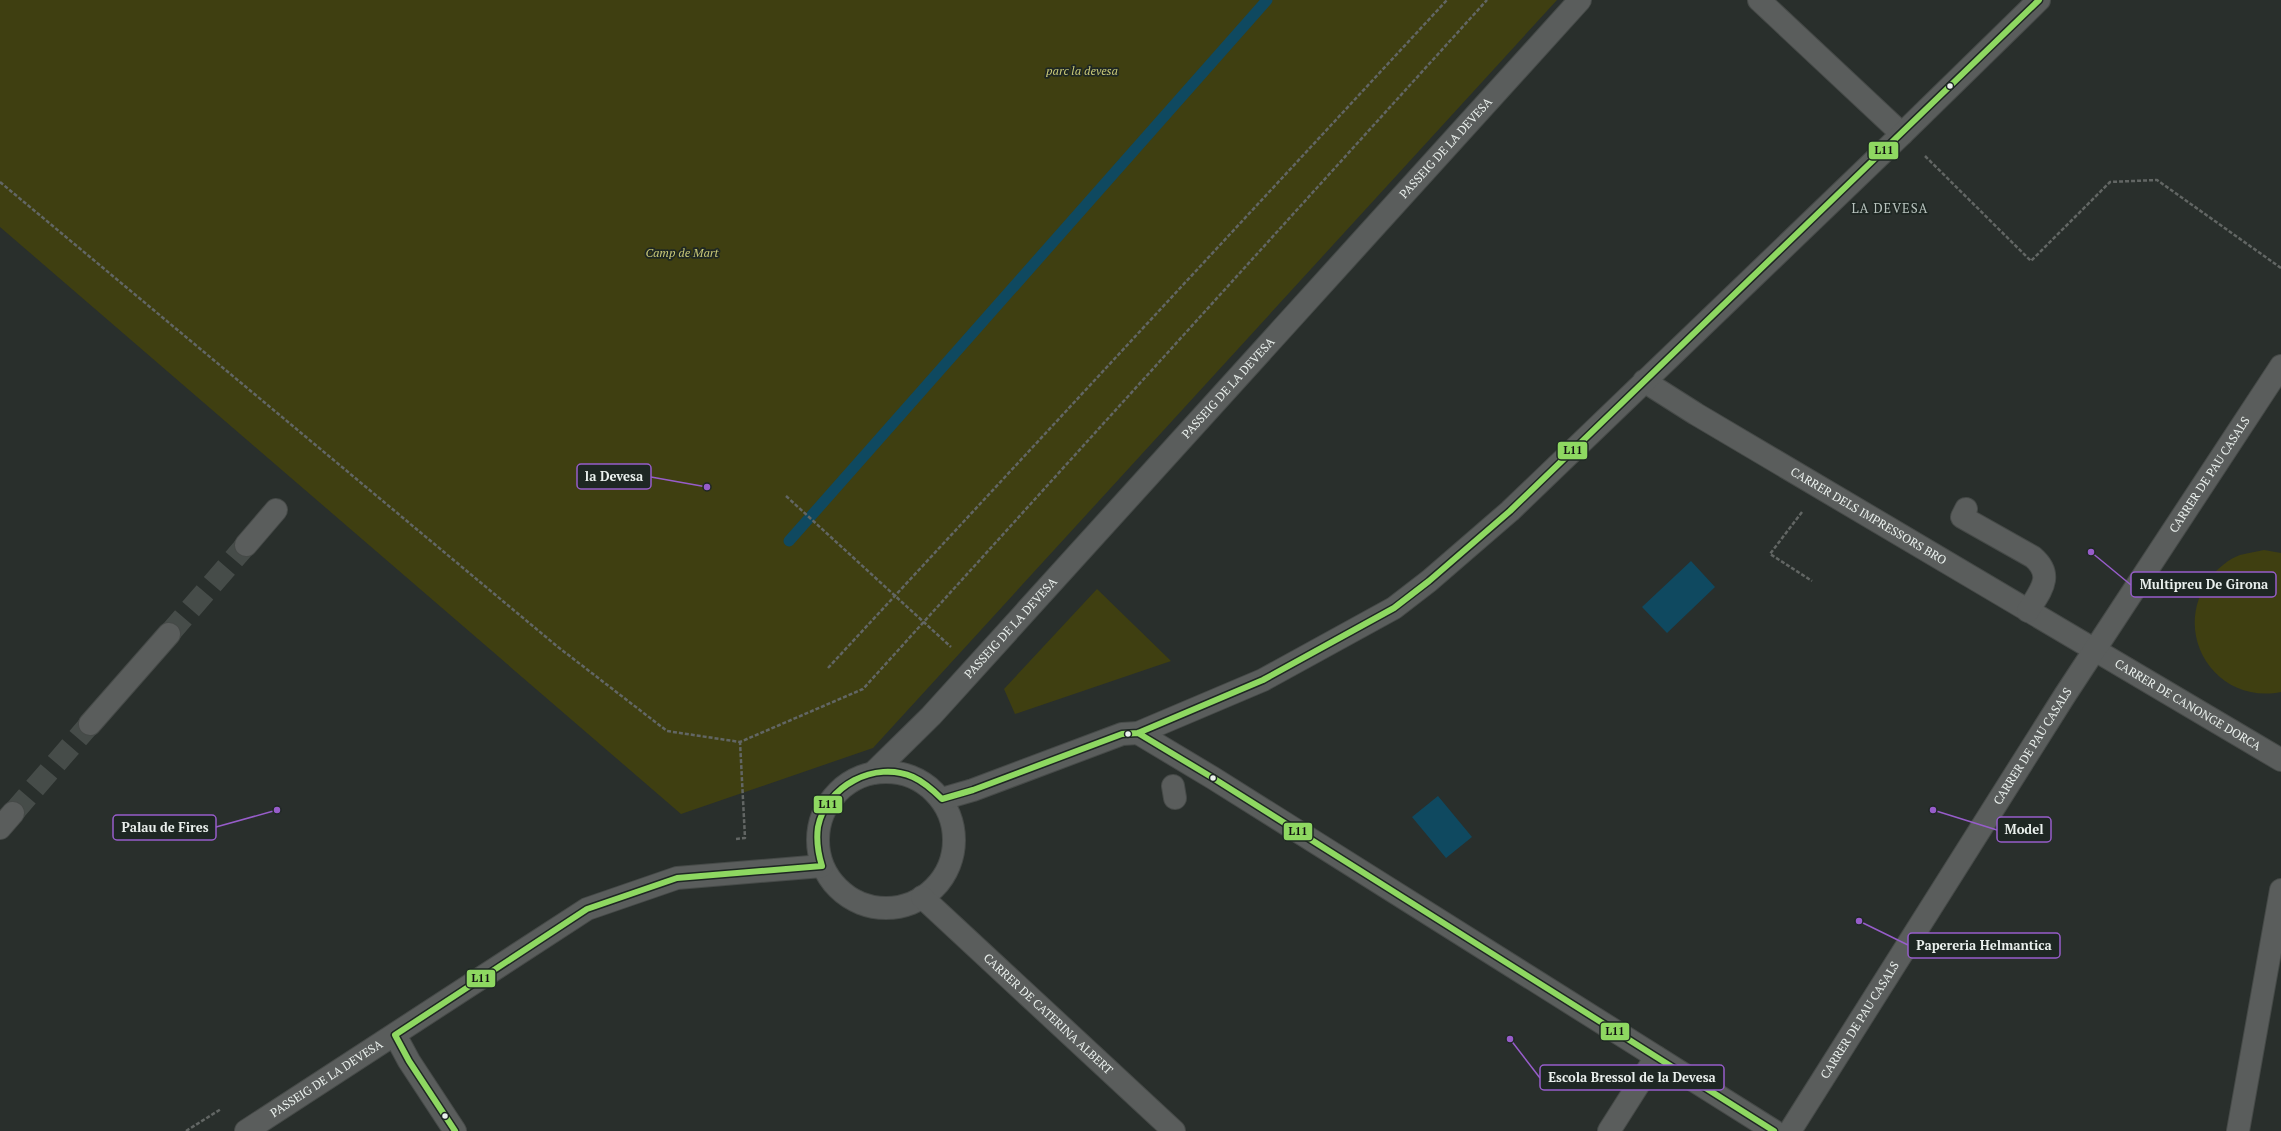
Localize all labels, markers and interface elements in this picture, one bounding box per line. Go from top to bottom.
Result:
park label: parc la devesa [1046,63,1118,78]
unlabelled marker [1945,81,1955,91]
street label: PASSEIG DE LA DEVESA [1396,93,1496,201]
line badge: L11 [1868,141,1899,160]
text: L11 [1875,143,1893,157]
district label: LA DEVESA [1851,199,1929,217]
park label: Camp de Mart [645,245,719,260]
street label: PASSEIG DE LA DEVESA [1178,334,1278,441]
street label: CARRER DE PAU CASALS [2166,414,2253,535]
line badge: L11 [1557,441,1588,460]
text: L11 [1564,443,1582,457]
callout: la Devesa [577,464,651,489]
street label: CARRER DELS IMPRESSORS BRO [1788,464,1950,568]
text: la Devesa [585,467,644,485]
callout: Multipreu De Girona [2131,572,2276,597]
street label: PASSEIG DE LA DEVESA [961,574,1060,681]
text: Multipreu De Girona [2140,575,2269,593]
street label: CARRER DE CANONGE DORCA [2112,655,2265,754]
street label: CARRER DE PAU CASALS [1990,684,2075,807]
unlabelled marker [1123,729,1133,739]
unlabelled marker [1208,773,1218,783]
line badge: L11 [813,795,843,814]
text: L11 [819,797,837,811]
callout: Palau de Fires [113,815,216,840]
callout: Model [1997,817,2051,842]
text: Palau de Fires [121,818,209,836]
text: Model [2005,820,2043,838]
line badge: L11 [1283,822,1313,841]
text: L11 [1289,824,1307,838]
callout: Papereria Helmantica [1908,933,2060,958]
text: Papereria Helmantica [1916,936,2053,954]
street label: CARRER DE CATERINA ALBERT [981,950,1117,1078]
street label: CARRER DE PAU CASALS [1817,959,1902,1081]
line badge: L11 [466,969,496,988]
text: L11 [472,971,490,985]
line badge: L11 [1600,1022,1630,1041]
text: L11 [1606,1024,1624,1038]
street label: PASSEIG DE LA DEVESA [267,1036,386,1120]
callout: Escola Bressol de la Devesa [1540,1065,1724,1090]
text: Escola Bressol de la Devesa [1548,1068,1717,1086]
unlabelled marker [440,1111,450,1121]

